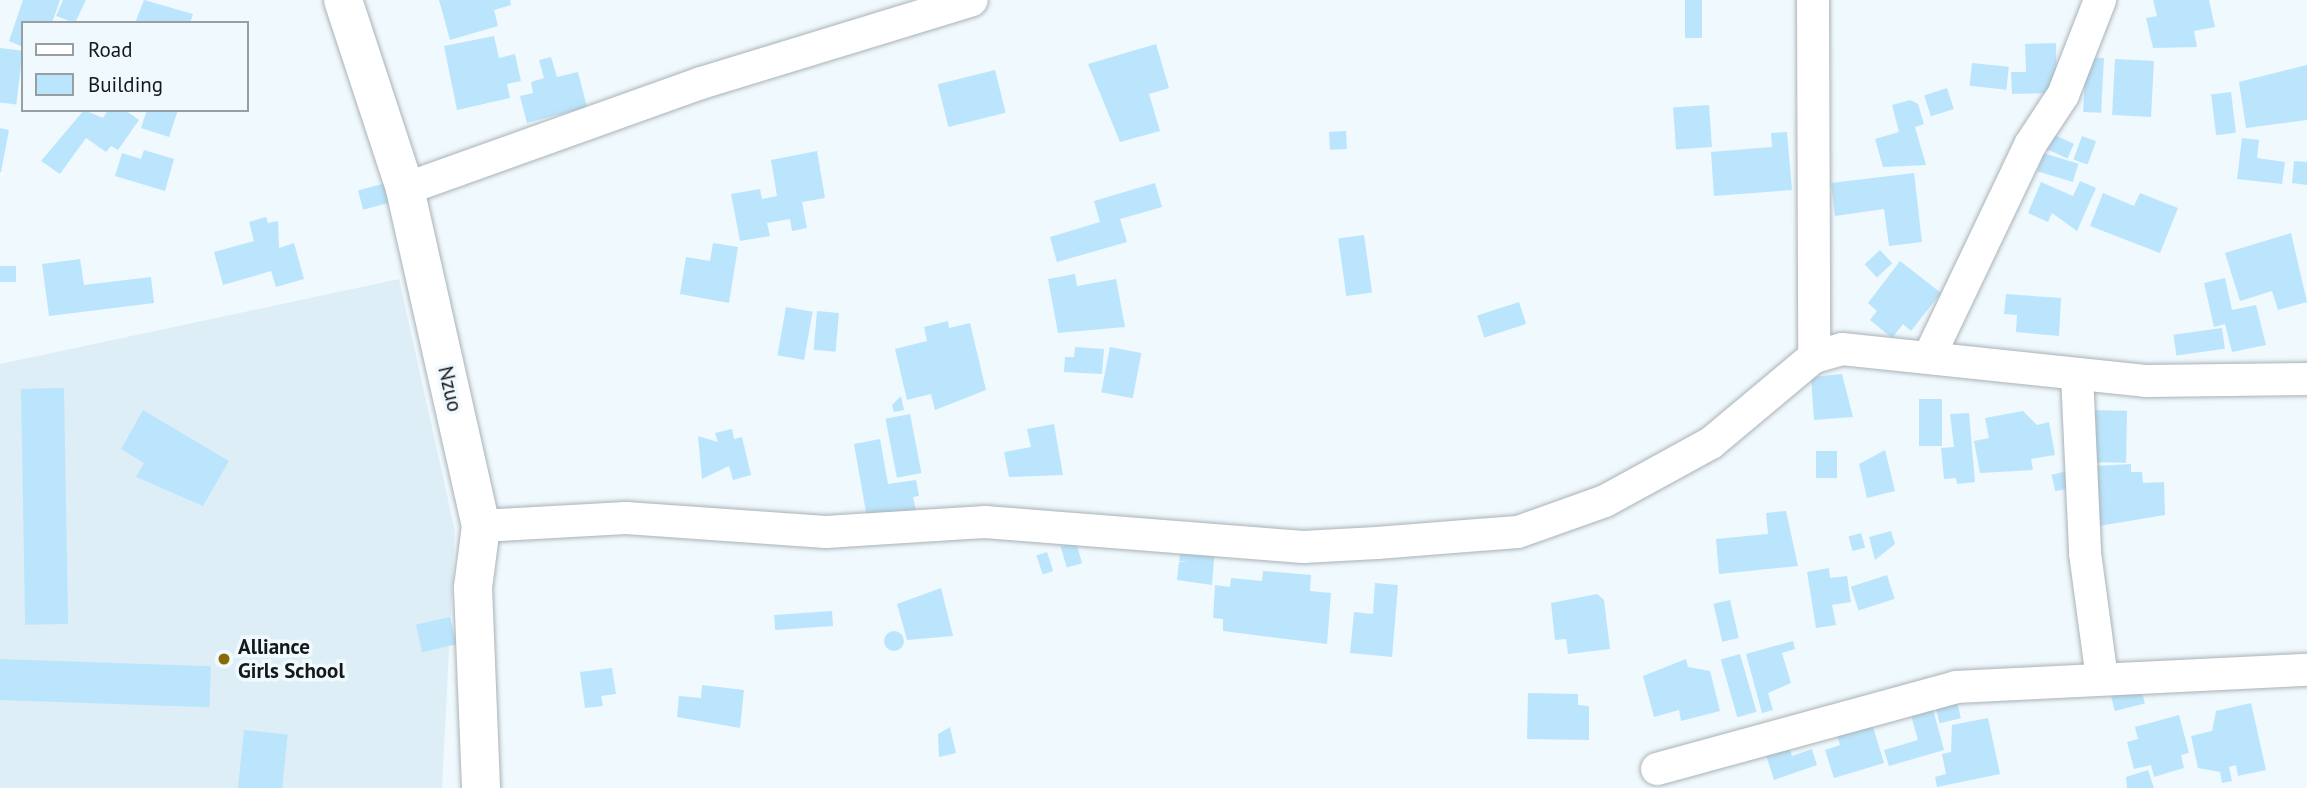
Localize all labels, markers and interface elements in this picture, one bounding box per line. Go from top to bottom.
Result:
legend [21,21,248,112]
text: Road [88,36,132,63]
text: Building [88,71,163,98]
street label: Nzuo [433,364,467,414]
place label: Alliance Girls School [238,634,345,684]
marker: Alliance Girls School [216,651,232,667]

